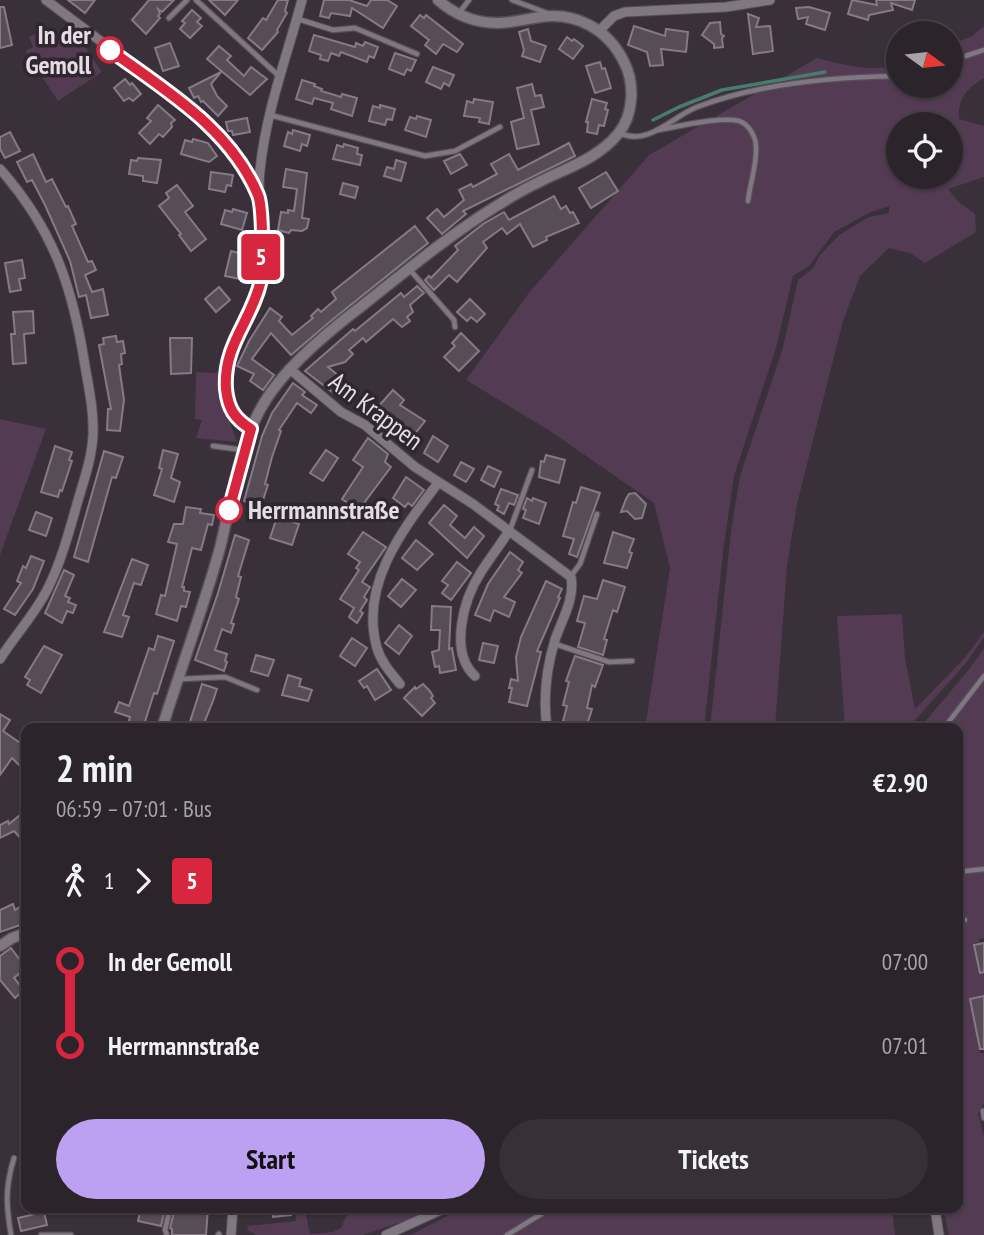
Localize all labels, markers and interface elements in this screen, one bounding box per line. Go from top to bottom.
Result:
place label: In der Gemoll [25,18,92,81]
north arrow [886,21,962,98]
map controls [886,21,963,189]
marker: In der Gemoll [97,37,123,63]
button: locate [886,112,963,189]
line badge: 5 [238,234,284,280]
text: 5 [255,241,267,272]
street label: Am Krappen [323,365,430,457]
place label: Herrmannstraße [248,493,400,526]
marker: Herrmannstraße [216,497,242,523]
text: 2 min [56,743,133,792]
text: €2.90 [873,766,928,799]
text: 06:59 – 07:01 · Bus [56,794,212,823]
icon: walk [56,862,94,900]
icon: forward [124,862,162,900]
text: 5 [186,865,198,896]
text: 1 [104,866,114,895]
text: In der Gemoll [108,945,232,978]
text: 07:00 [882,947,928,976]
text: Herrmannstraße [108,1029,260,1062]
text: 07:01 [882,1031,928,1060]
button: Start [56,1119,485,1199]
button: Tickets [499,1119,928,1199]

